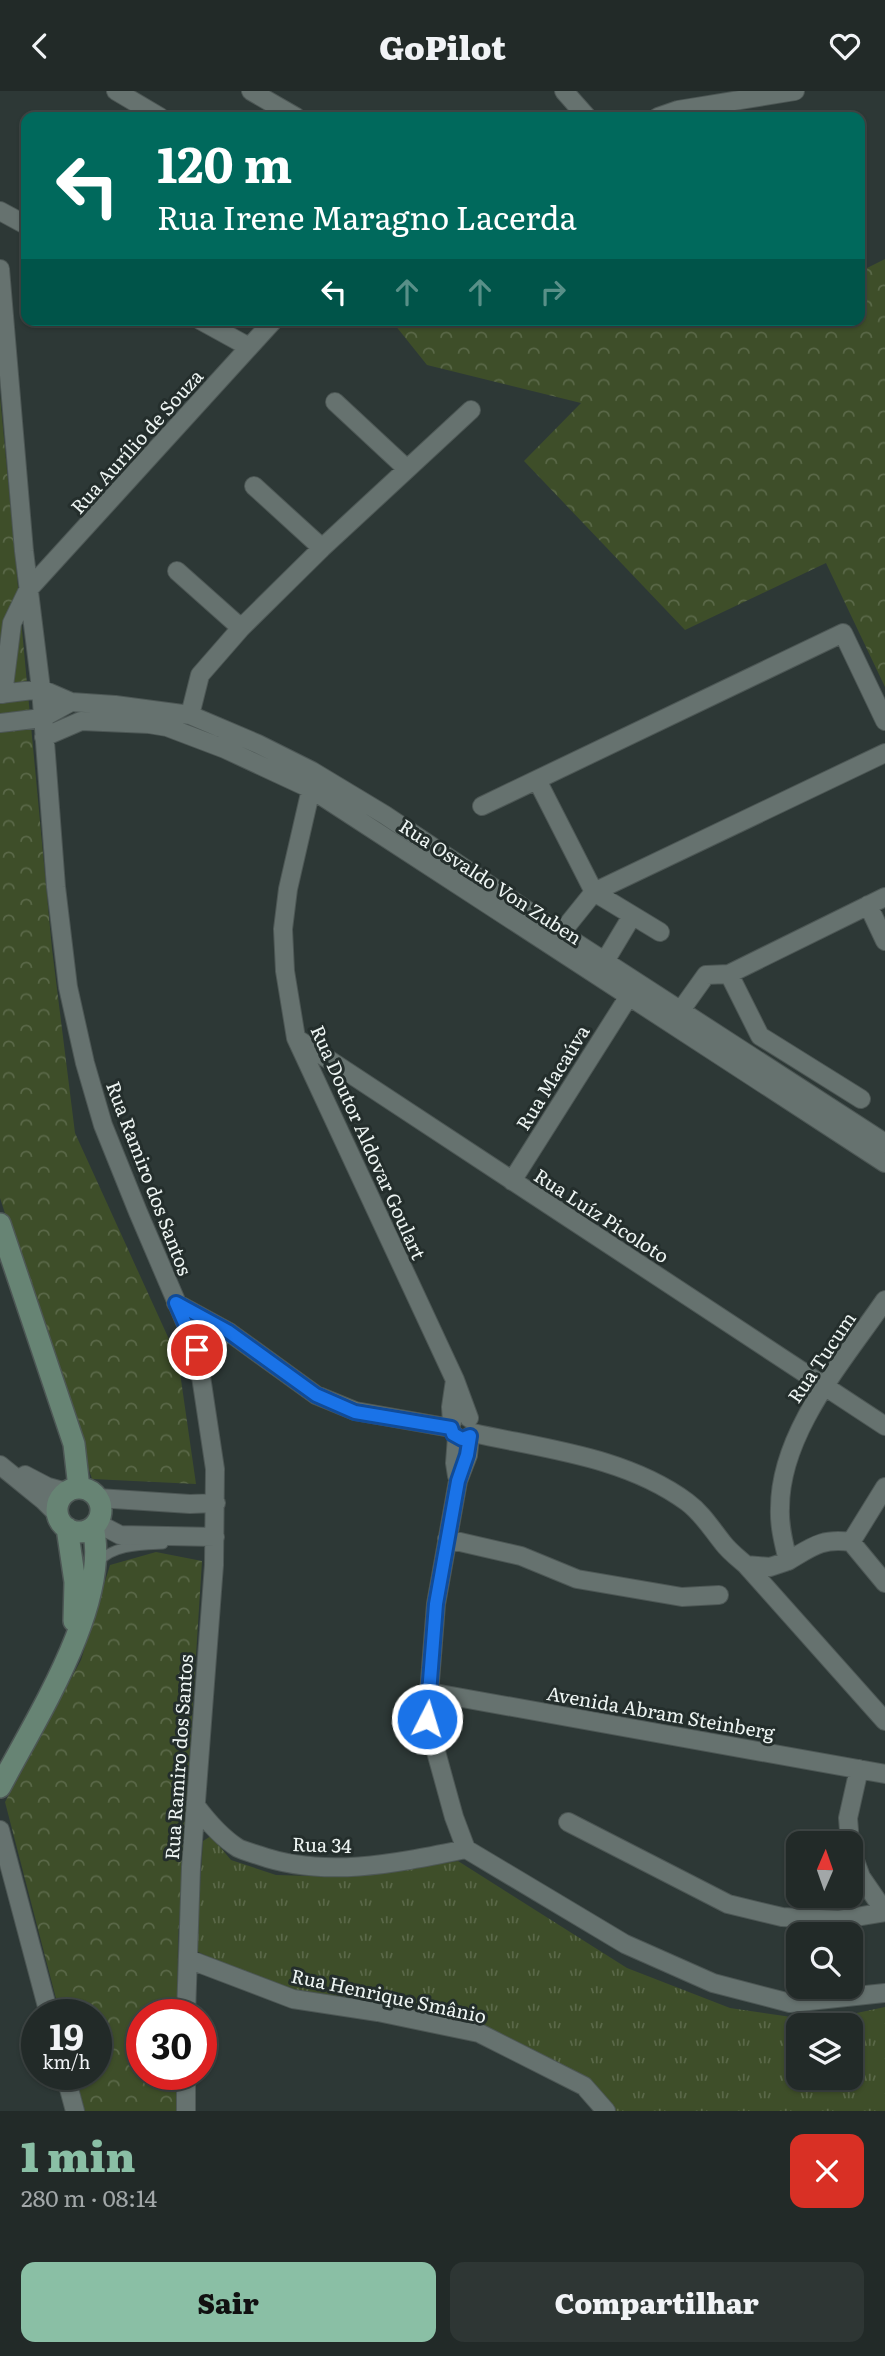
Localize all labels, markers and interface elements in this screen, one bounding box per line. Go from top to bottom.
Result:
text: GoPilot [379,22,506,70]
icon: back [21,27,59,65]
icon: heart [826,27,864,65]
text: 120 m [157,125,292,198]
icon: left [42,140,133,231]
text: Rua Irene Maragno Lacerda [157,192,577,240]
icon: left [315,273,353,311]
icon: ahead [388,273,426,311]
icon: ahead [461,273,499,311]
icon: right [534,273,572,311]
street label: Rua Aurílio de Souza [63,362,209,520]
street label: Rua Osvaldo Von Zuben [394,811,588,951]
street label: Rua Macaúva [508,1018,596,1135]
street label: Rua Doutor Aldovar Goulart [305,1020,434,1264]
street label: Rua Ramiro dos Santos [100,1077,200,1280]
street label: Rua Luíz Picoloto [529,1161,675,1269]
street label: Rua Tucum [780,1306,862,1408]
pin [167,1320,227,1380]
icon: arrive [178,1331,216,1369]
street label: Rua Ramiro dos Santos [157,1653,199,1861]
street label: Avenida Abram Steinberg [545,1678,778,1746]
position arrow [390,1682,464,1756]
street label: Rua 34 [292,1829,353,1859]
north arrow [786,1831,863,1907]
map controls [786,1831,863,2090]
button: search [786,1922,863,1999]
street label: Rua Henrique Smânio [289,1961,489,2029]
speed limit sign: 30 [126,1999,217,2090]
text: 19 [49,2009,84,2061]
button: layers [786,2013,863,2090]
text: km/h [43,2048,90,2075]
text: 1 min [21,2123,136,2185]
button: close [790,2134,864,2208]
text: 280 m · 08:14 [21,2180,157,2214]
button: Sair [21,2262,436,2342]
button: Compartilhar [450,2262,864,2342]

